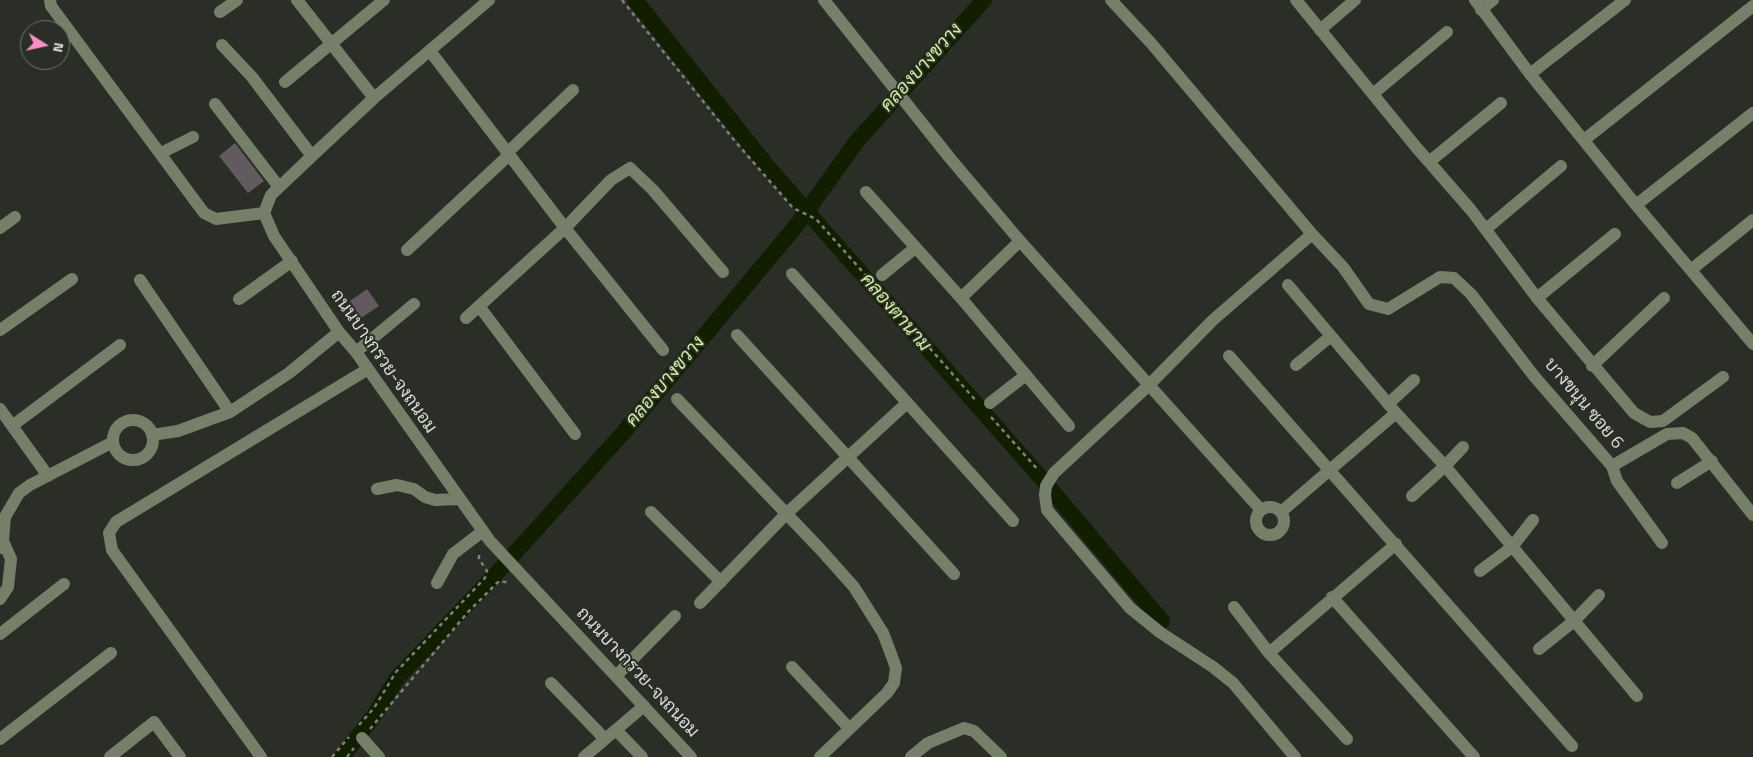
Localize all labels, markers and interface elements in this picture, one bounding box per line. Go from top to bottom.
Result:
water label: คลองบางขวาง [876,19,968,117]
north arrow [20,20,70,70]
text: N [48,41,70,54]
water label: คลองตานาม [855,269,935,357]
street label: ถนนบางกรวย-จงถนอม [325,286,441,438]
water label: คลองบางขวาง [622,332,710,432]
street label: บางขนุน ซอย 6 [1539,354,1627,454]
street label: ถนนบางกรวย-จงถนอม [571,603,703,743]

